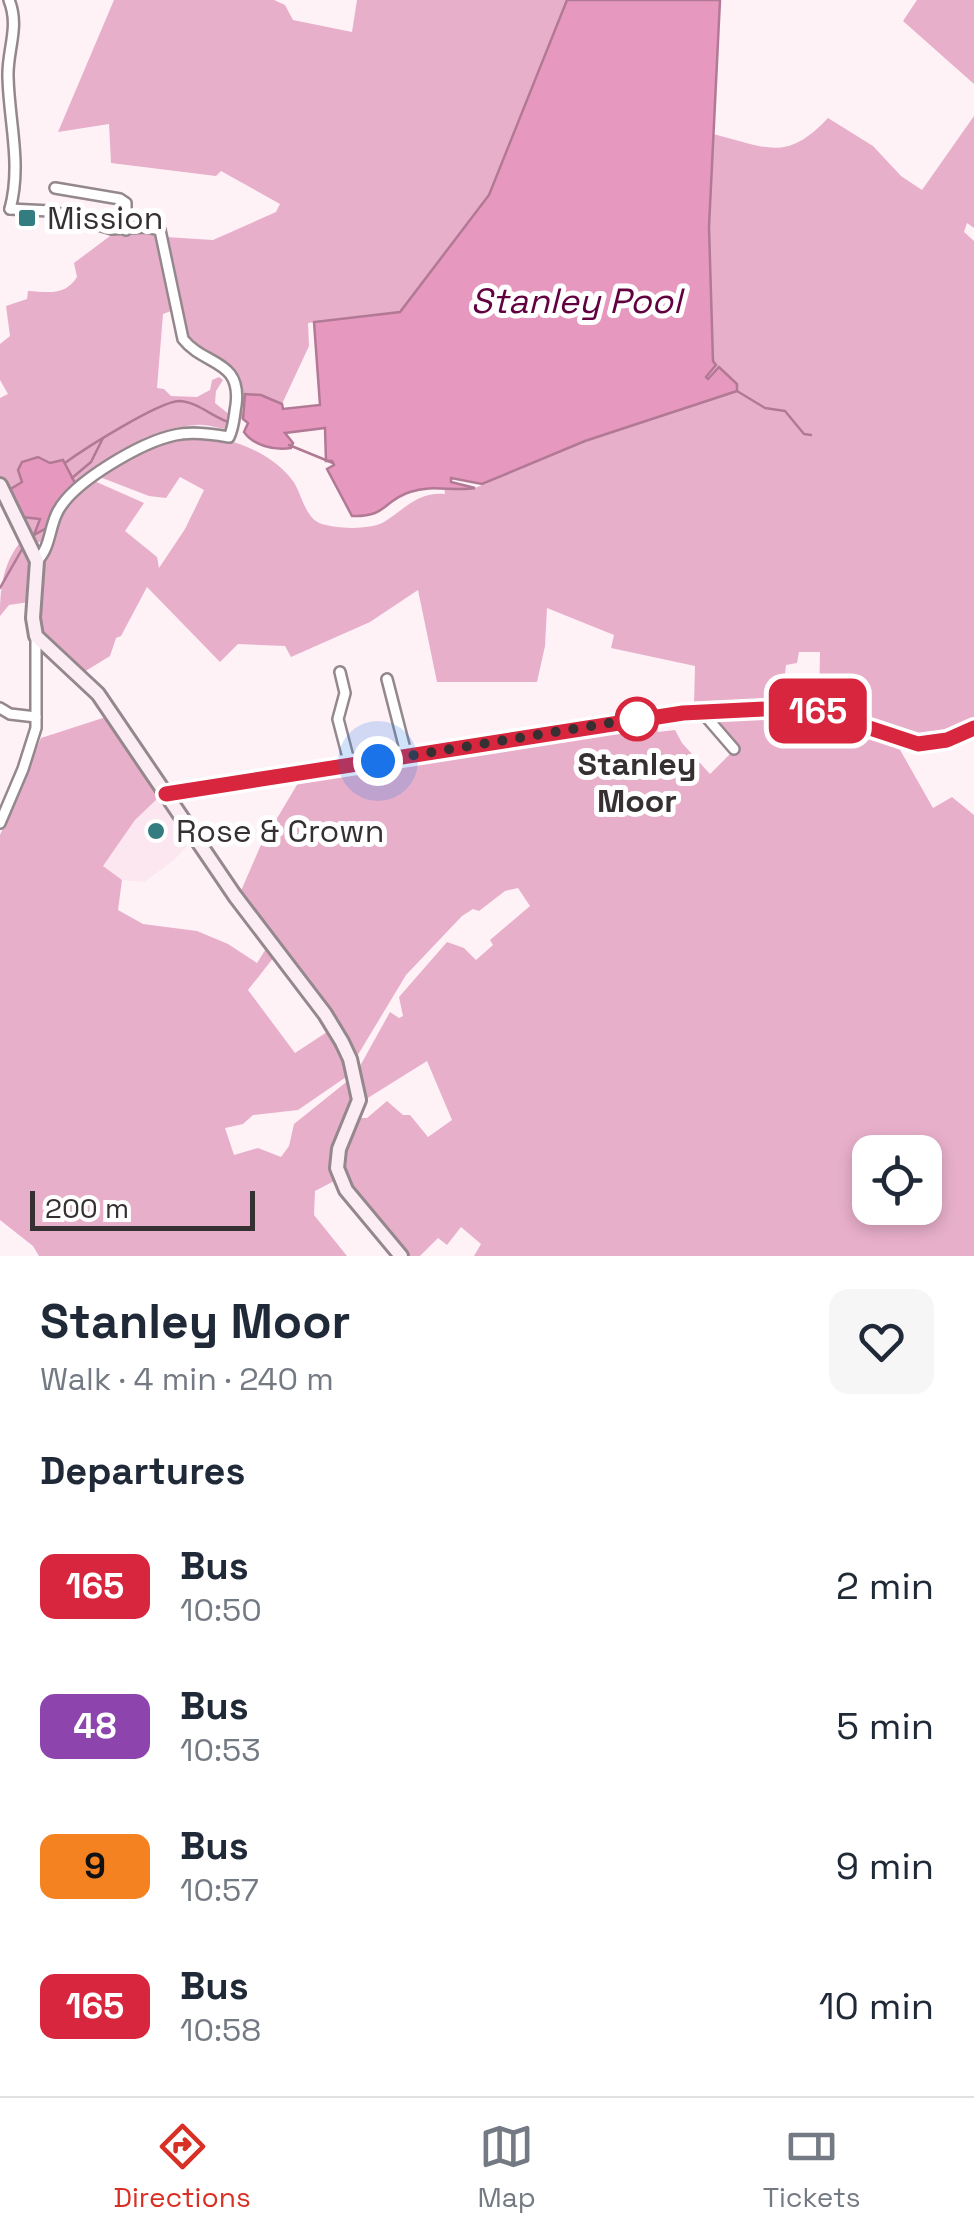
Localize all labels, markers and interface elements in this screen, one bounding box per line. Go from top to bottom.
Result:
place label: Mission [47,198,163,238]
marker: Mission [16,207,38,229]
water label: Stanley Pool [470,279,685,323]
line badge: 165 [760,678,876,744]
text: 165 [789,689,847,733]
marker: Stanley Moor [616,698,658,740]
your location [353,736,403,786]
place label: Stanley Moor [578,744,696,821]
place label: Rose & Crown [176,811,384,851]
marker: Rose & Crown [145,820,167,842]
map controls [852,1135,942,1225]
button: locate [852,1135,942,1225]
scale bar [30,1186,255,1230]
text: 200 m [45,1190,129,1226]
button: heart [829,1289,934,1394]
text: Stanley Moor [40,1291,351,1352]
text: Walk · 4 min · 240 m [40,1359,334,1399]
text: Departures [40,1447,245,1495]
text: Bus [180,1542,249,1590]
text: 2 min [836,1562,934,1610]
text: 165 [66,1564,124,1608]
text: 10:50 [180,1590,262,1630]
text: Bus [180,1682,249,1730]
text: 5 min [836,1702,934,1750]
text: 48 [73,1704,117,1748]
text: 10:53 [180,1730,260,1770]
text: Bus [180,1822,249,1870]
text: 9 min [836,1842,934,1890]
text: 9 [84,1844,106,1888]
text: 10:57 [180,1870,259,1910]
text: Bus [180,1962,249,2010]
text: 10 min [819,1982,934,2030]
text: 165 [66,1984,124,2028]
text: 10:58 [180,2010,261,2050]
tab: Directions [113,2119,251,2215]
tab: Map [478,2119,536,2215]
tab: Tickets [763,2119,861,2215]

